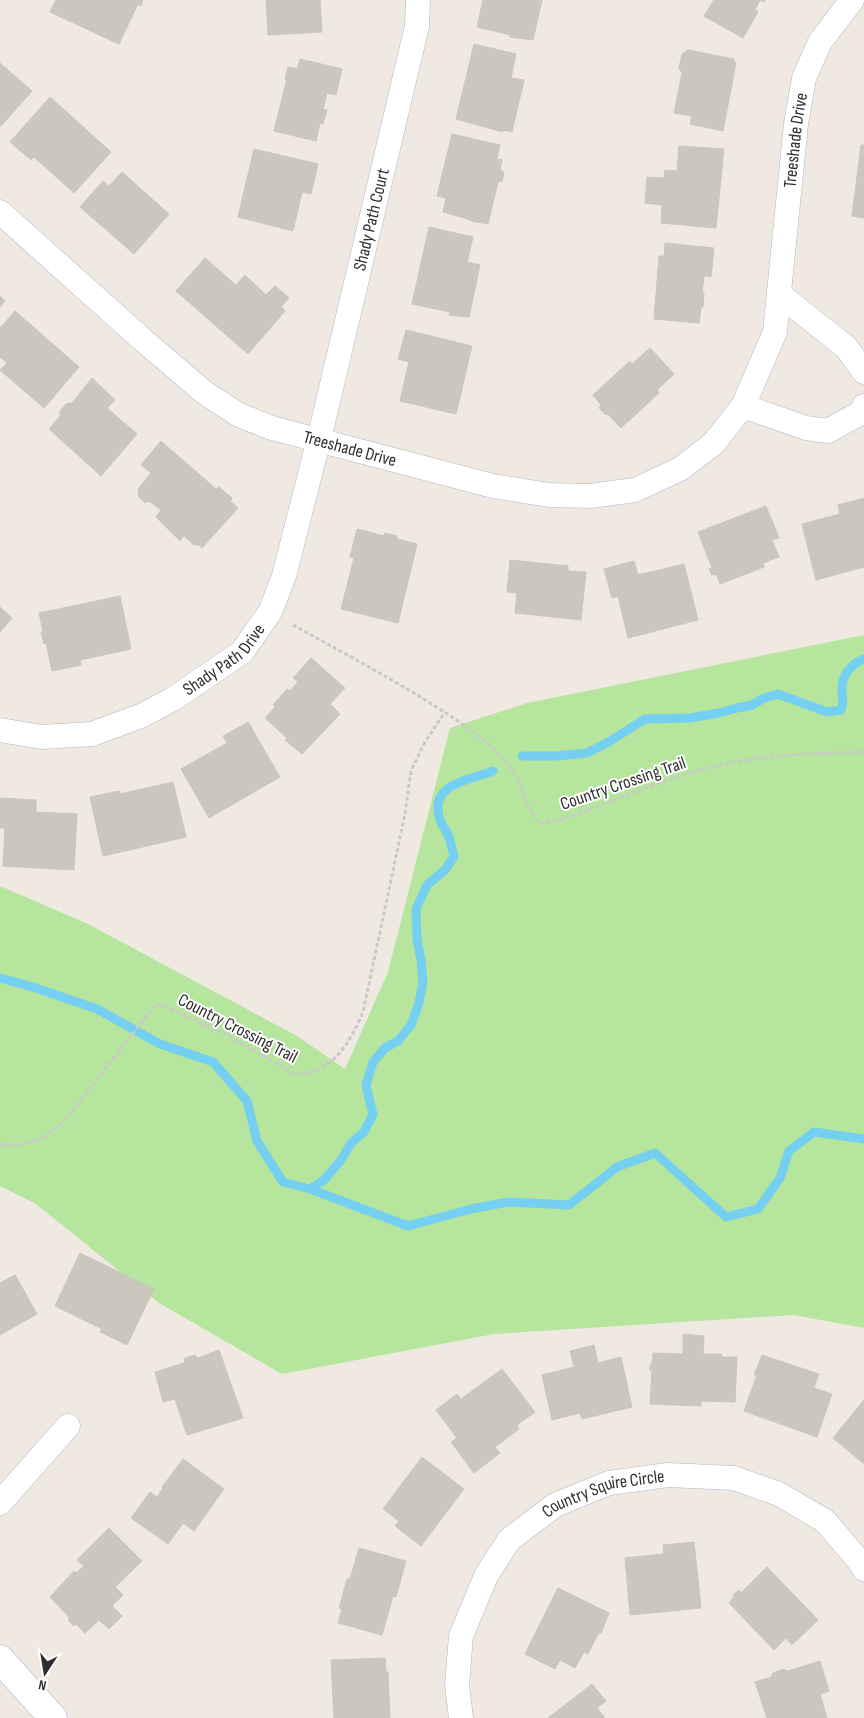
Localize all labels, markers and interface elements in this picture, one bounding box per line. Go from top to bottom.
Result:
street label: Treeshade Drive [780,91,812,189]
street label: Shady Path Court [349,166,394,273]
street label: Treeshade Drive [301,427,399,471]
street label: Shady Path Drive [179,620,269,700]
street label: Country Crossing Trail [558,752,689,815]
street label: Country Crossing Trail [175,989,301,1068]
street label: Country Squire Circle [538,1466,666,1522]
north arrow [20,1648,70,1698]
text: N [37,1676,48,1694]

